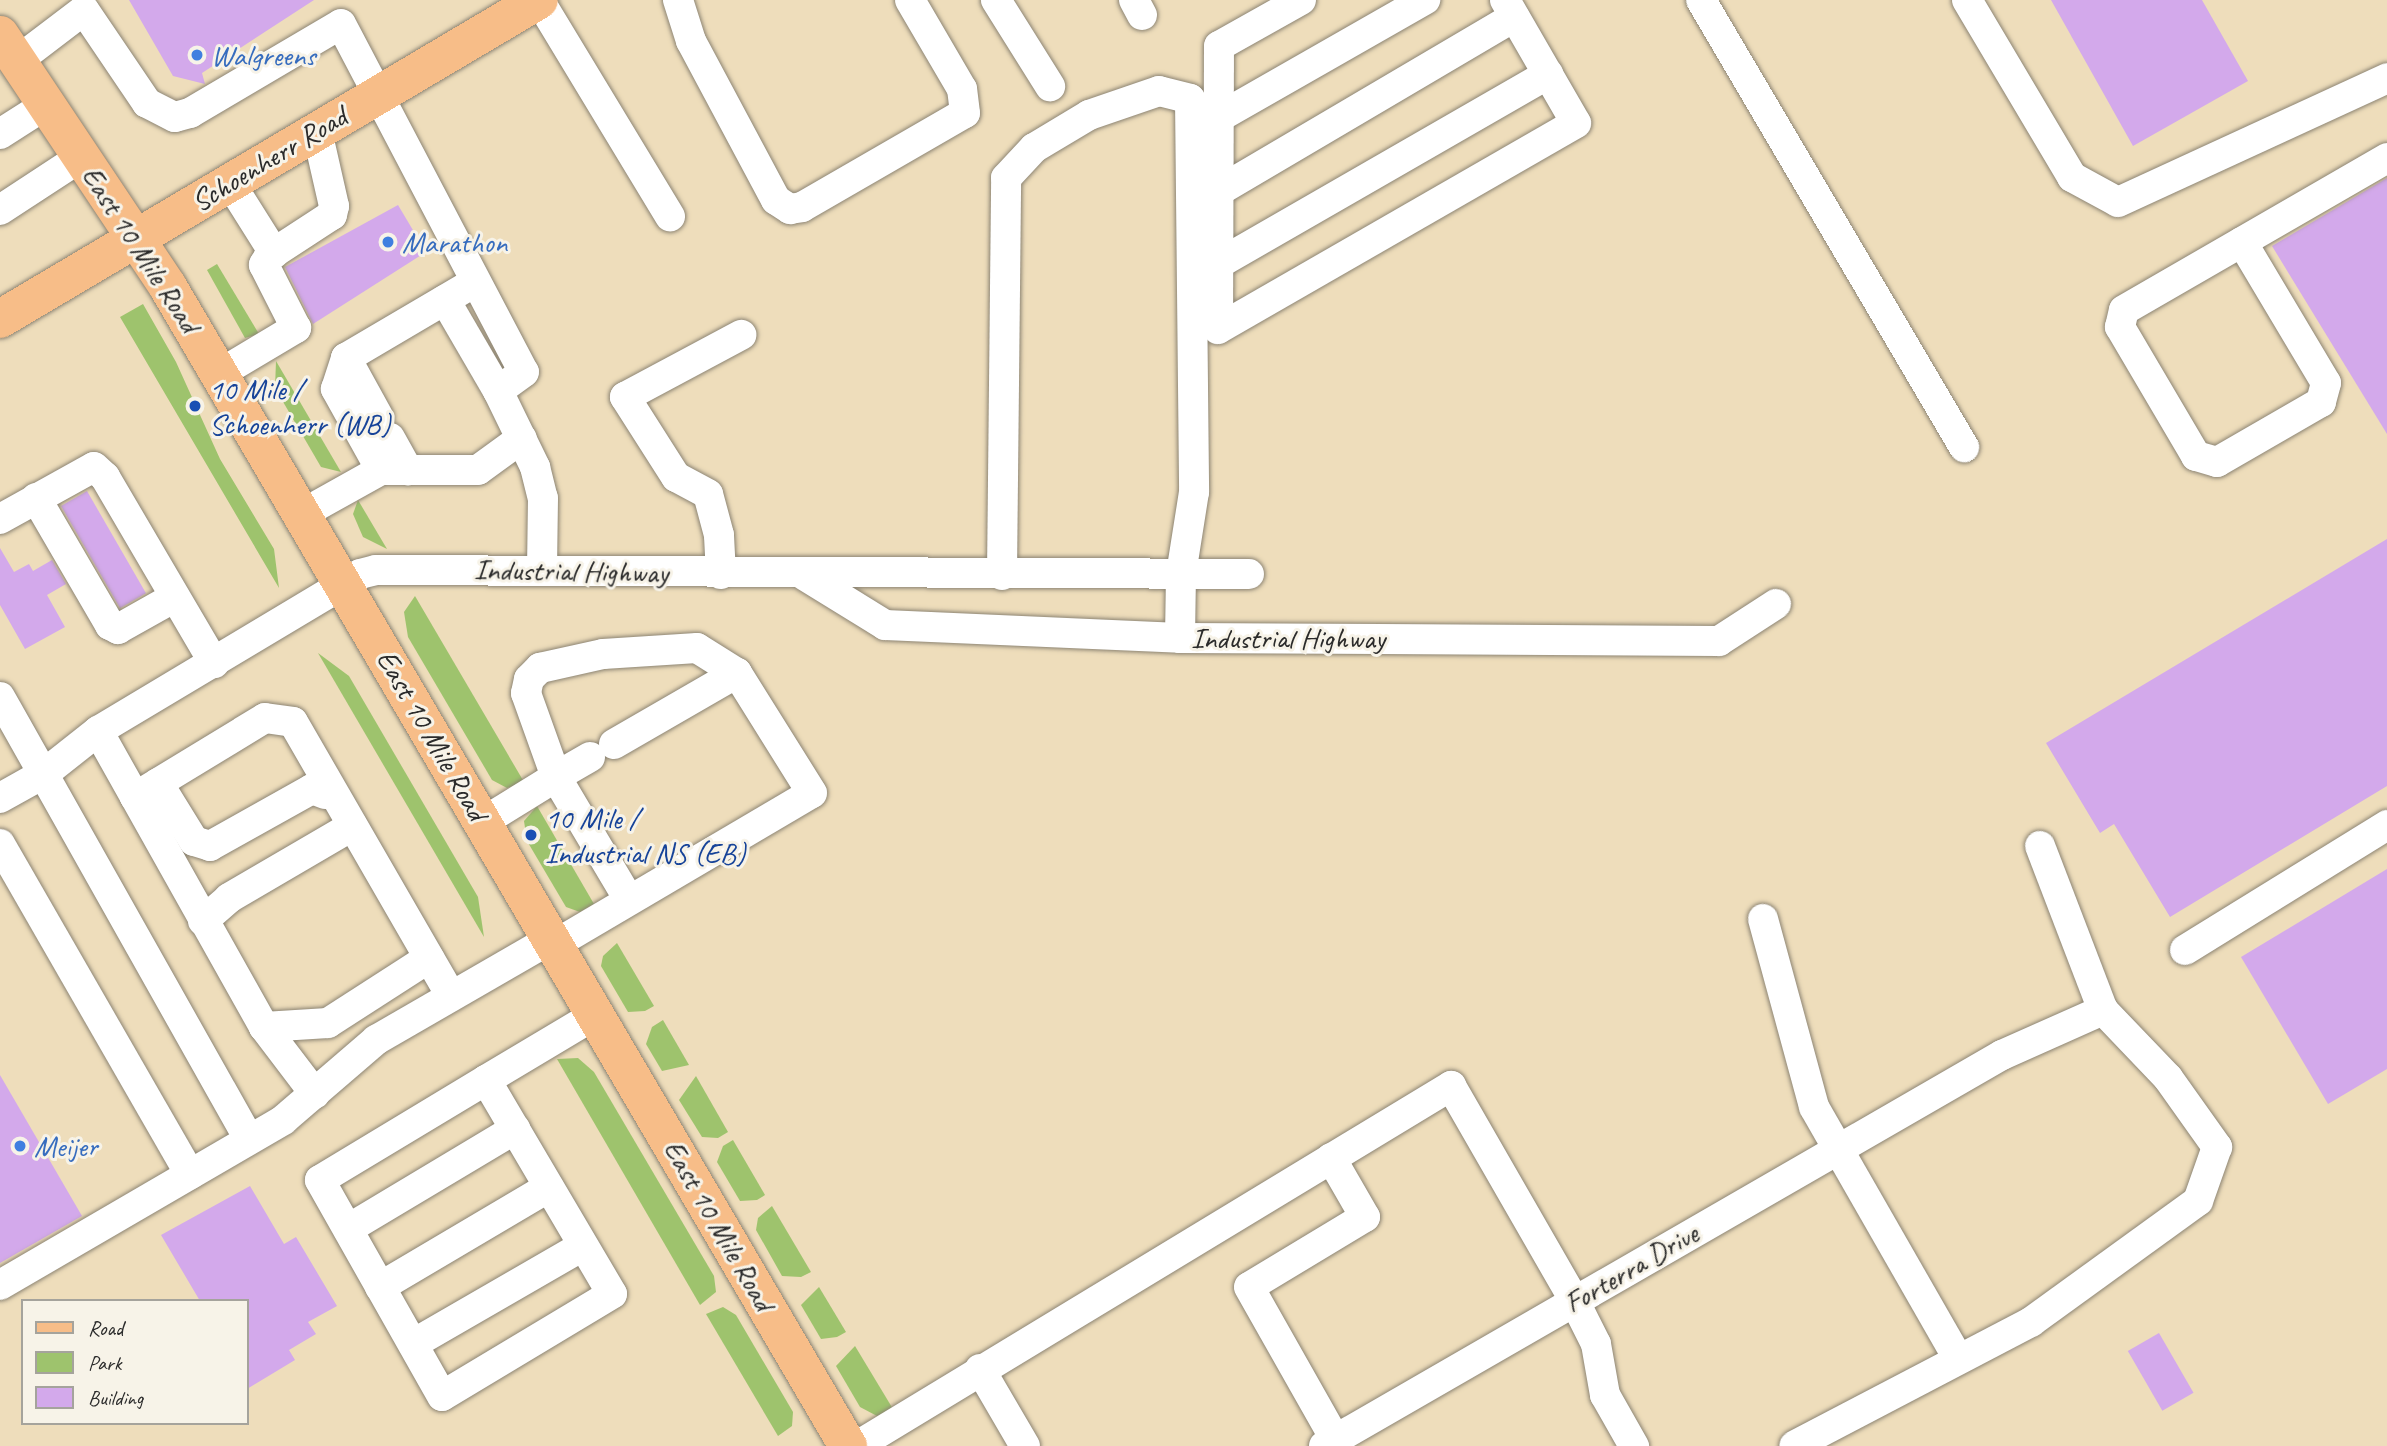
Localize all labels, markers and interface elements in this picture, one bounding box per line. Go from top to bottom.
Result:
place label: Walgreens [211,37,315,73]
marker: Walgreens [189,47,205,63]
street label: Schoenherr Road [185,99,353,219]
street label: East 10 Mile Road [74,159,208,339]
place label: Marathon [402,224,507,260]
marker: Marathon [380,234,396,250]
place label: 10 Mile / Schoenherr (WB) [209,371,390,442]
marker: 10 Mile / Schoenherr (WB) [187,398,203,414]
street label: Industrial Highway [474,551,668,591]
street label: Industrial Highway [1191,620,1385,656]
street label: East 10 Mile Road [369,644,495,826]
place label: 10 Mile / Industrial NS (EB) [545,800,745,870]
marker: 10 Mile / Industrial NS (EB) [523,827,539,843]
place label: Meijer [34,1128,98,1164]
street label: East 10 Mile Road [656,1134,782,1316]
marker: Meijer [12,1138,28,1154]
street label: Forterra Drive [1557,1215,1705,1321]
legend [21,1299,248,1425]
text: Road [88,1315,123,1341]
text: Park [88,1350,121,1376]
text: Building [88,1385,143,1411]

